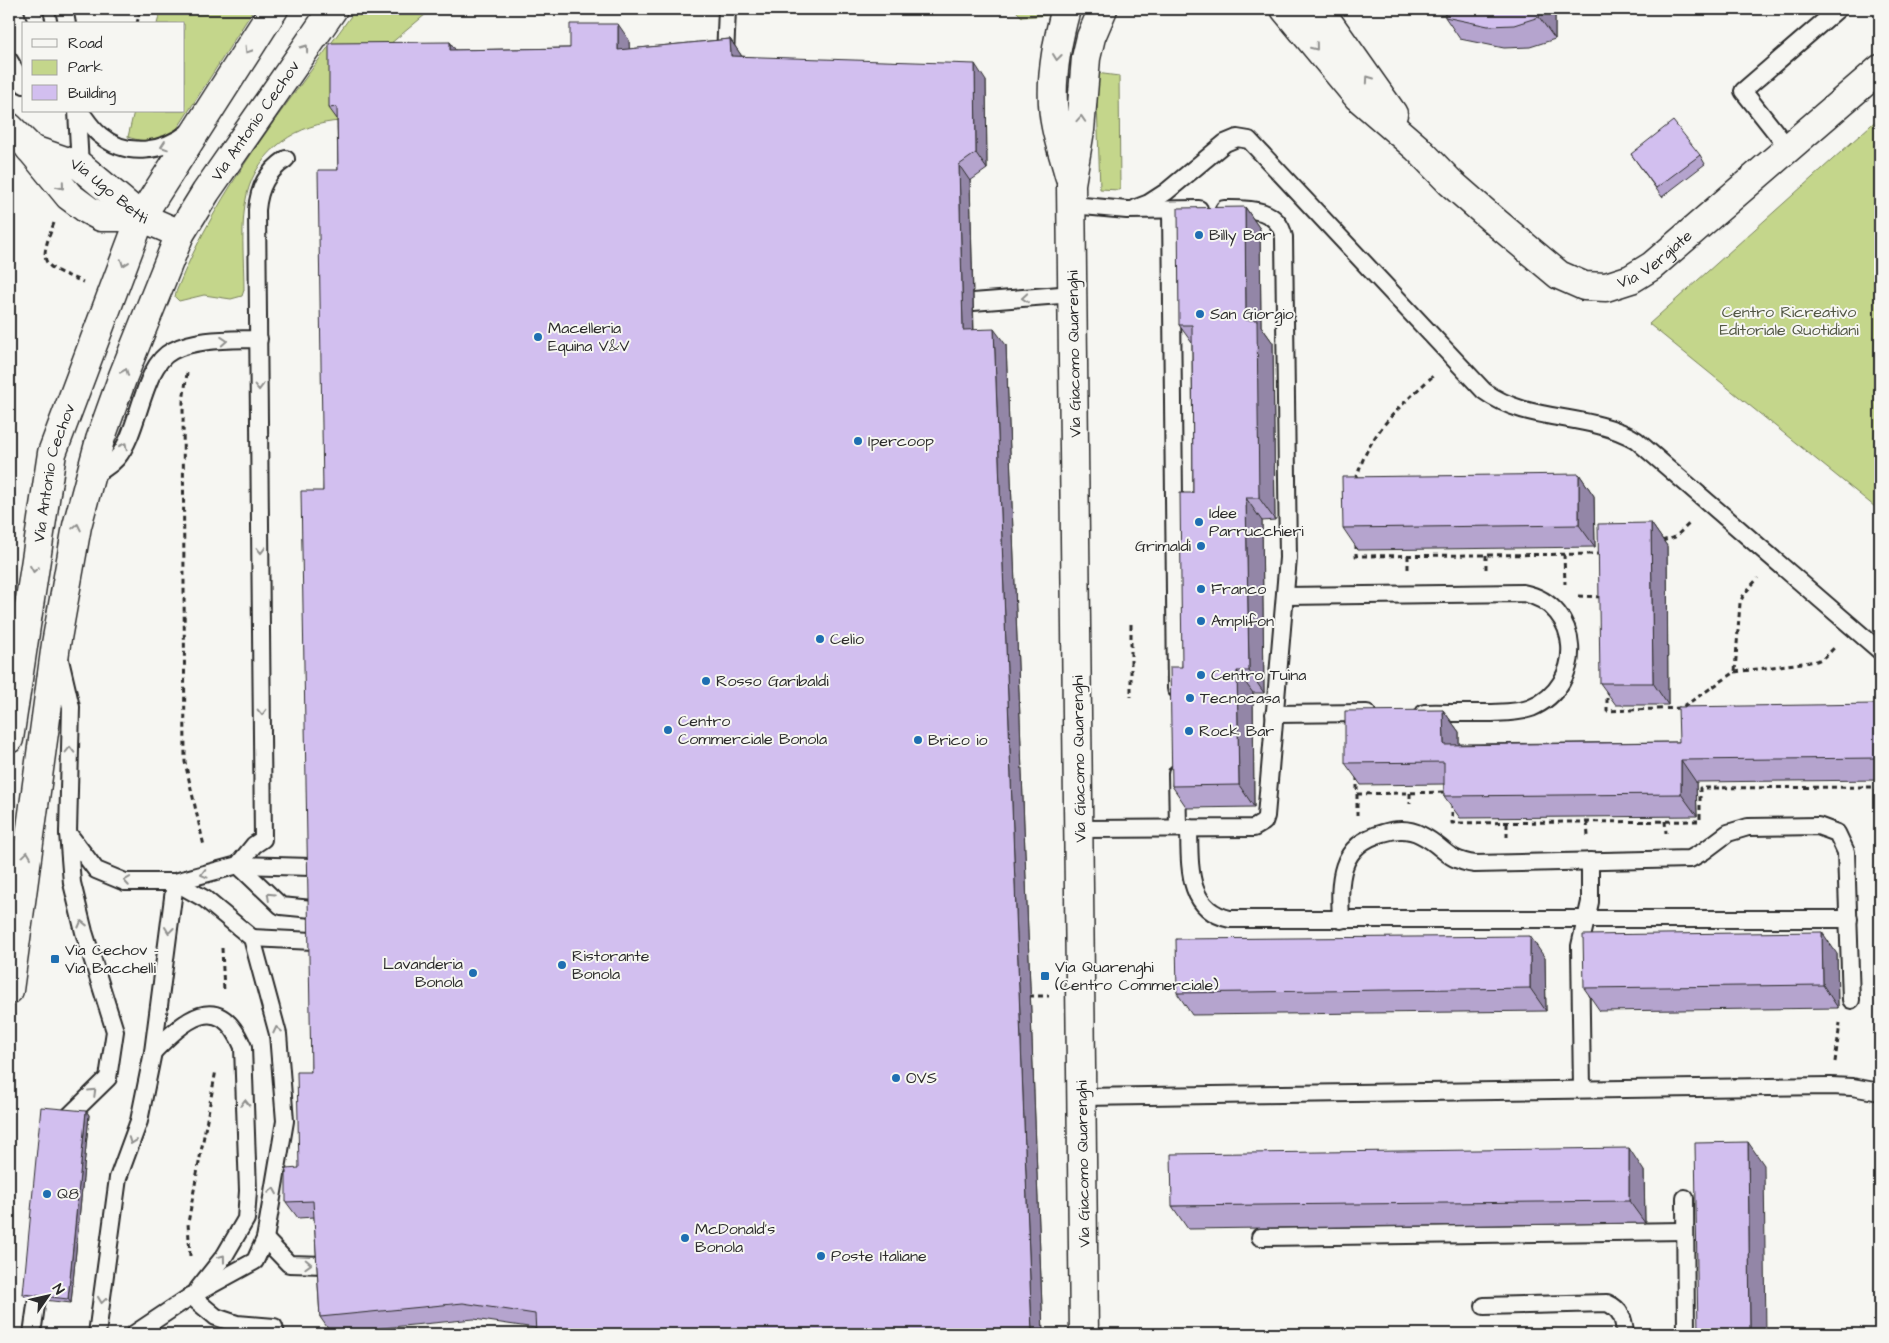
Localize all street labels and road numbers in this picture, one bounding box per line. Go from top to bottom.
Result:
street label: Via Antonio Cechov [206,56,305,185]
street label: Via Ugo Betti [68,153,152,230]
street label: Via Vergiate [1614,225,1697,294]
street label: Via Giacomo Quarenghi [1062,270,1087,438]
street label: Via Antonio Cechov [28,400,81,544]
street label: Via Giacomo Quarenghi [1067,675,1092,843]
street label: Via Giacomo Quarenghi [1071,1080,1096,1248]

